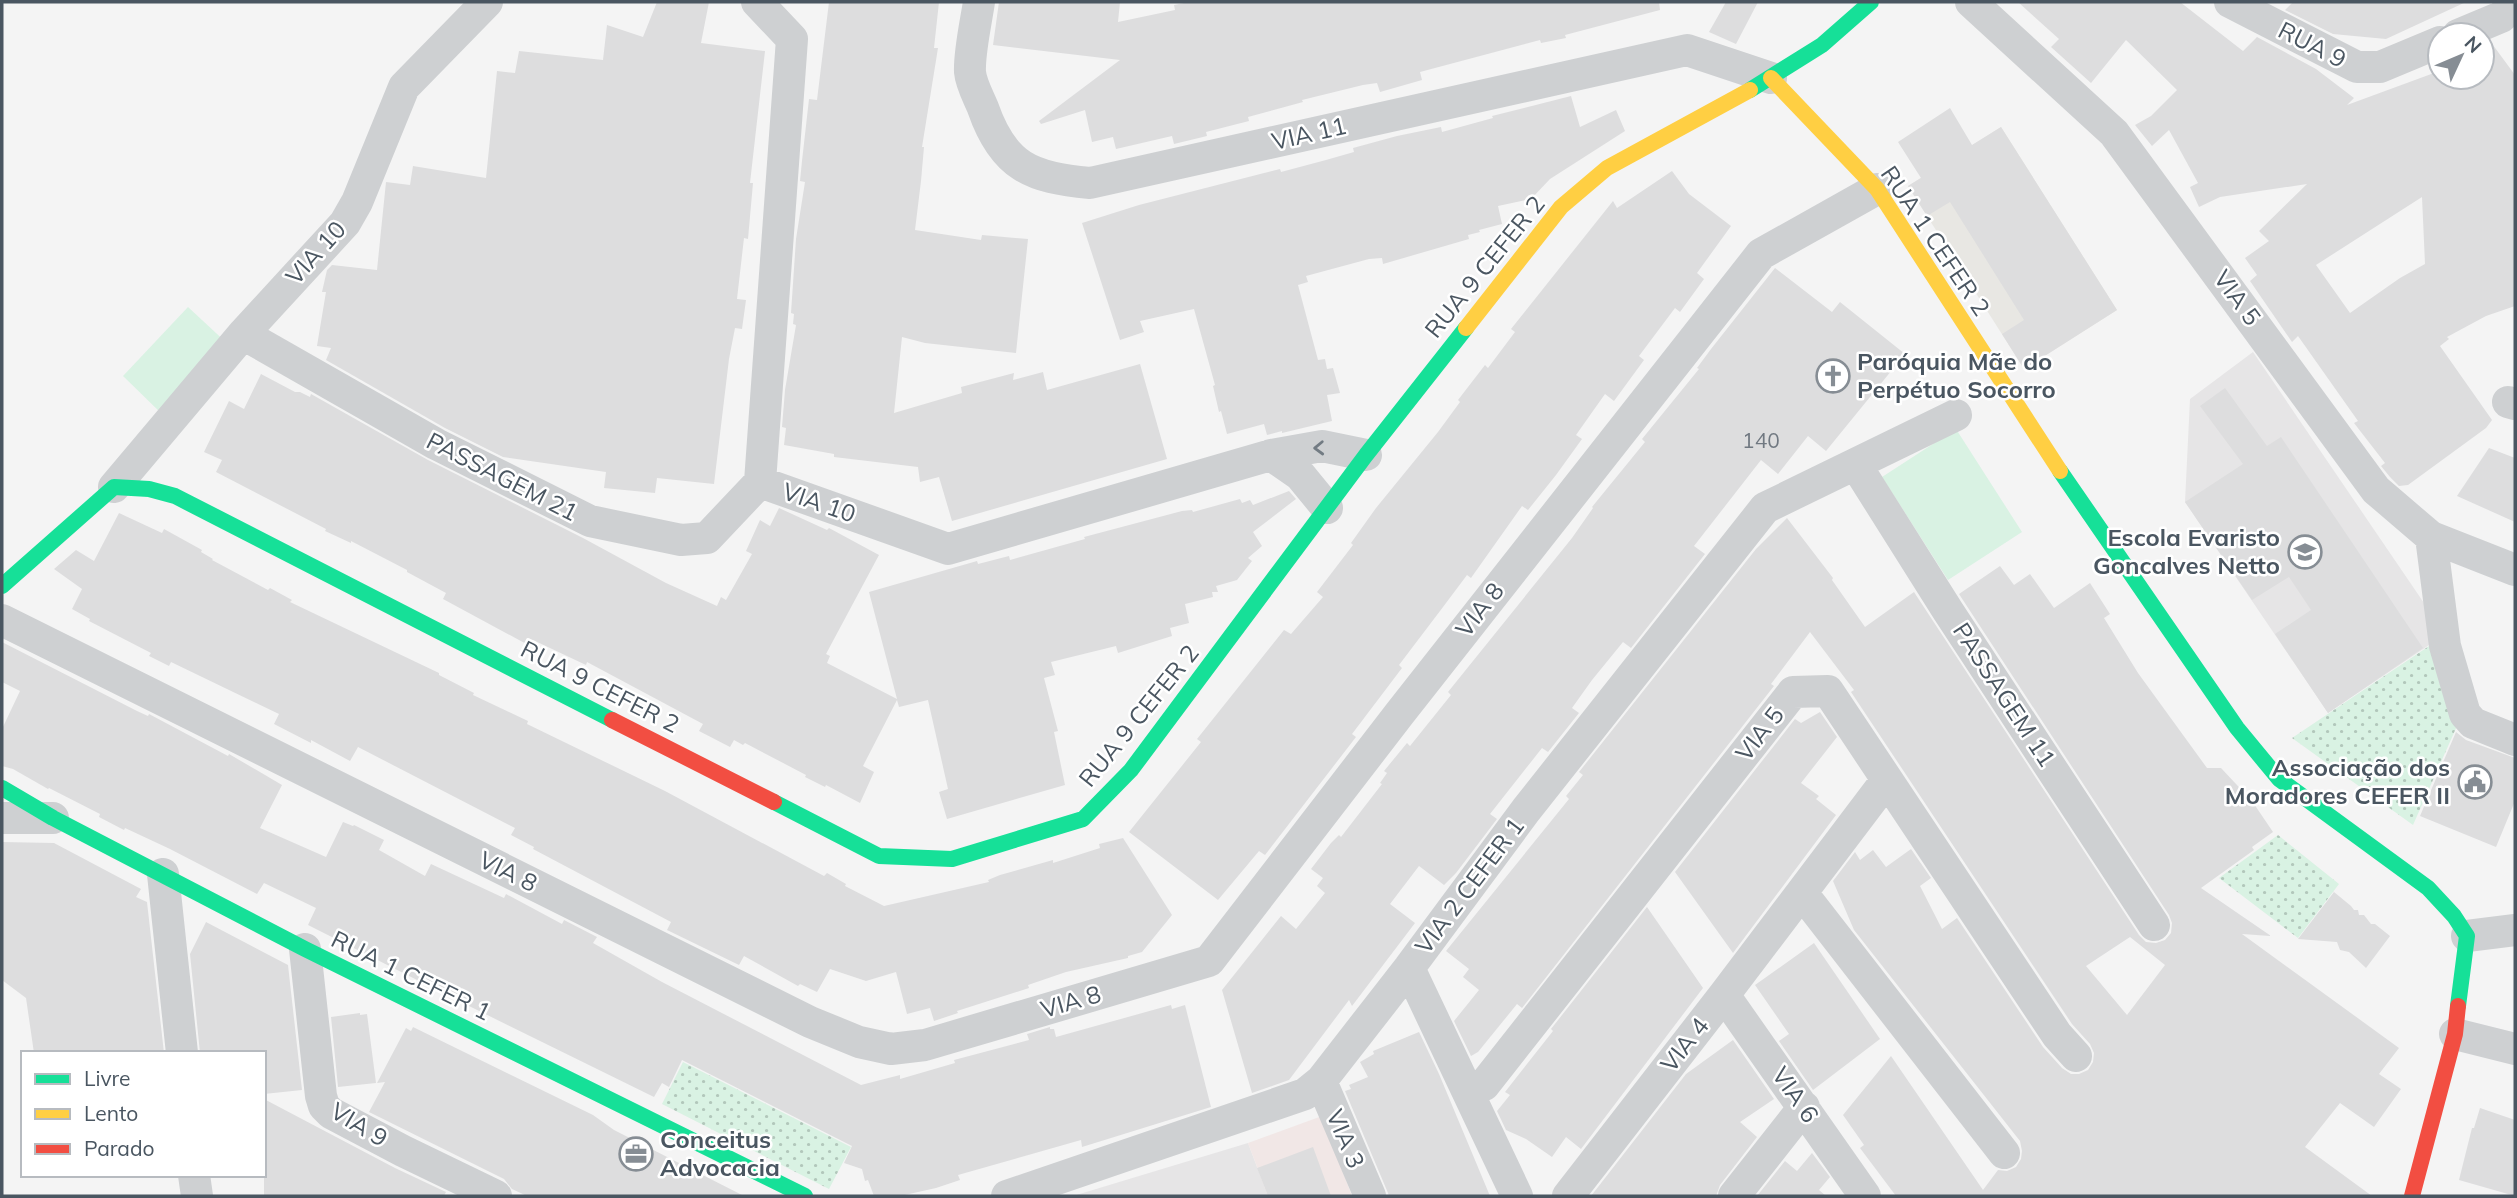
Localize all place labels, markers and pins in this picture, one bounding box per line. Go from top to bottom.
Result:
place label: Paróquia Mãe do Perpétuo Socorro [1857,346,2056,404]
church icon: Paróquia Mãe do Perpétuo Socorro [1814,357,1852,395]
place label: Escola Evaristo Goncalves Netto [2093,522,2280,580]
school or university icon: Escola Evaristo Goncalves Netto [2286,533,2324,571]
place label: Associação dos Moradores CEFER II [2225,752,2450,810]
public building icon: Associação dos Moradores CEFER II [2456,763,2494,801]
place label: Conceitus Advocacia [660,1124,780,1182]
office icon: Conceitus Advocacia [617,1135,655,1173]

